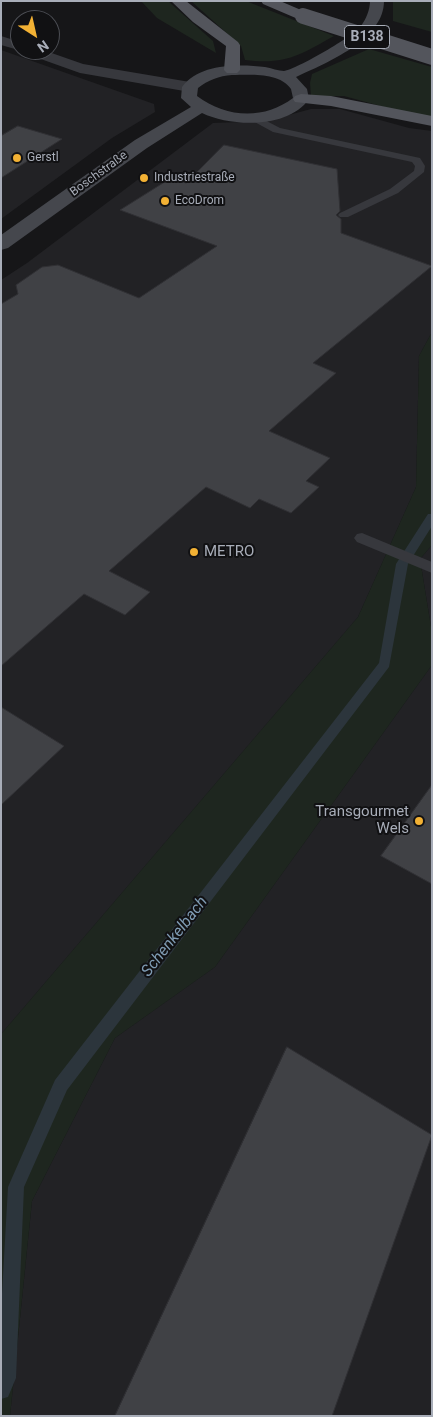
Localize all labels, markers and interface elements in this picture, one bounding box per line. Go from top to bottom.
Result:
north arrow [10,10,60,60]
road number: B138 [344,26,390,48]
text: N [34,37,52,56]
street label: Boschstraße [68,148,130,200]
place label: Gerstl [27,151,59,165]
marker: Gerstl [11,152,23,164]
place label: Industriestraße [154,171,235,185]
marker: Industriestraße [138,172,150,184]
place label: EcoDrom [175,194,224,208]
marker: EcoDrom [159,195,171,207]
place label: METRO [204,543,254,561]
marker: METRO [188,546,200,558]
place label: Transgourmet Wels [315,803,409,838]
marker: Transgourmet Wels [413,815,425,827]
water label: Schenkelbach [138,893,212,981]

